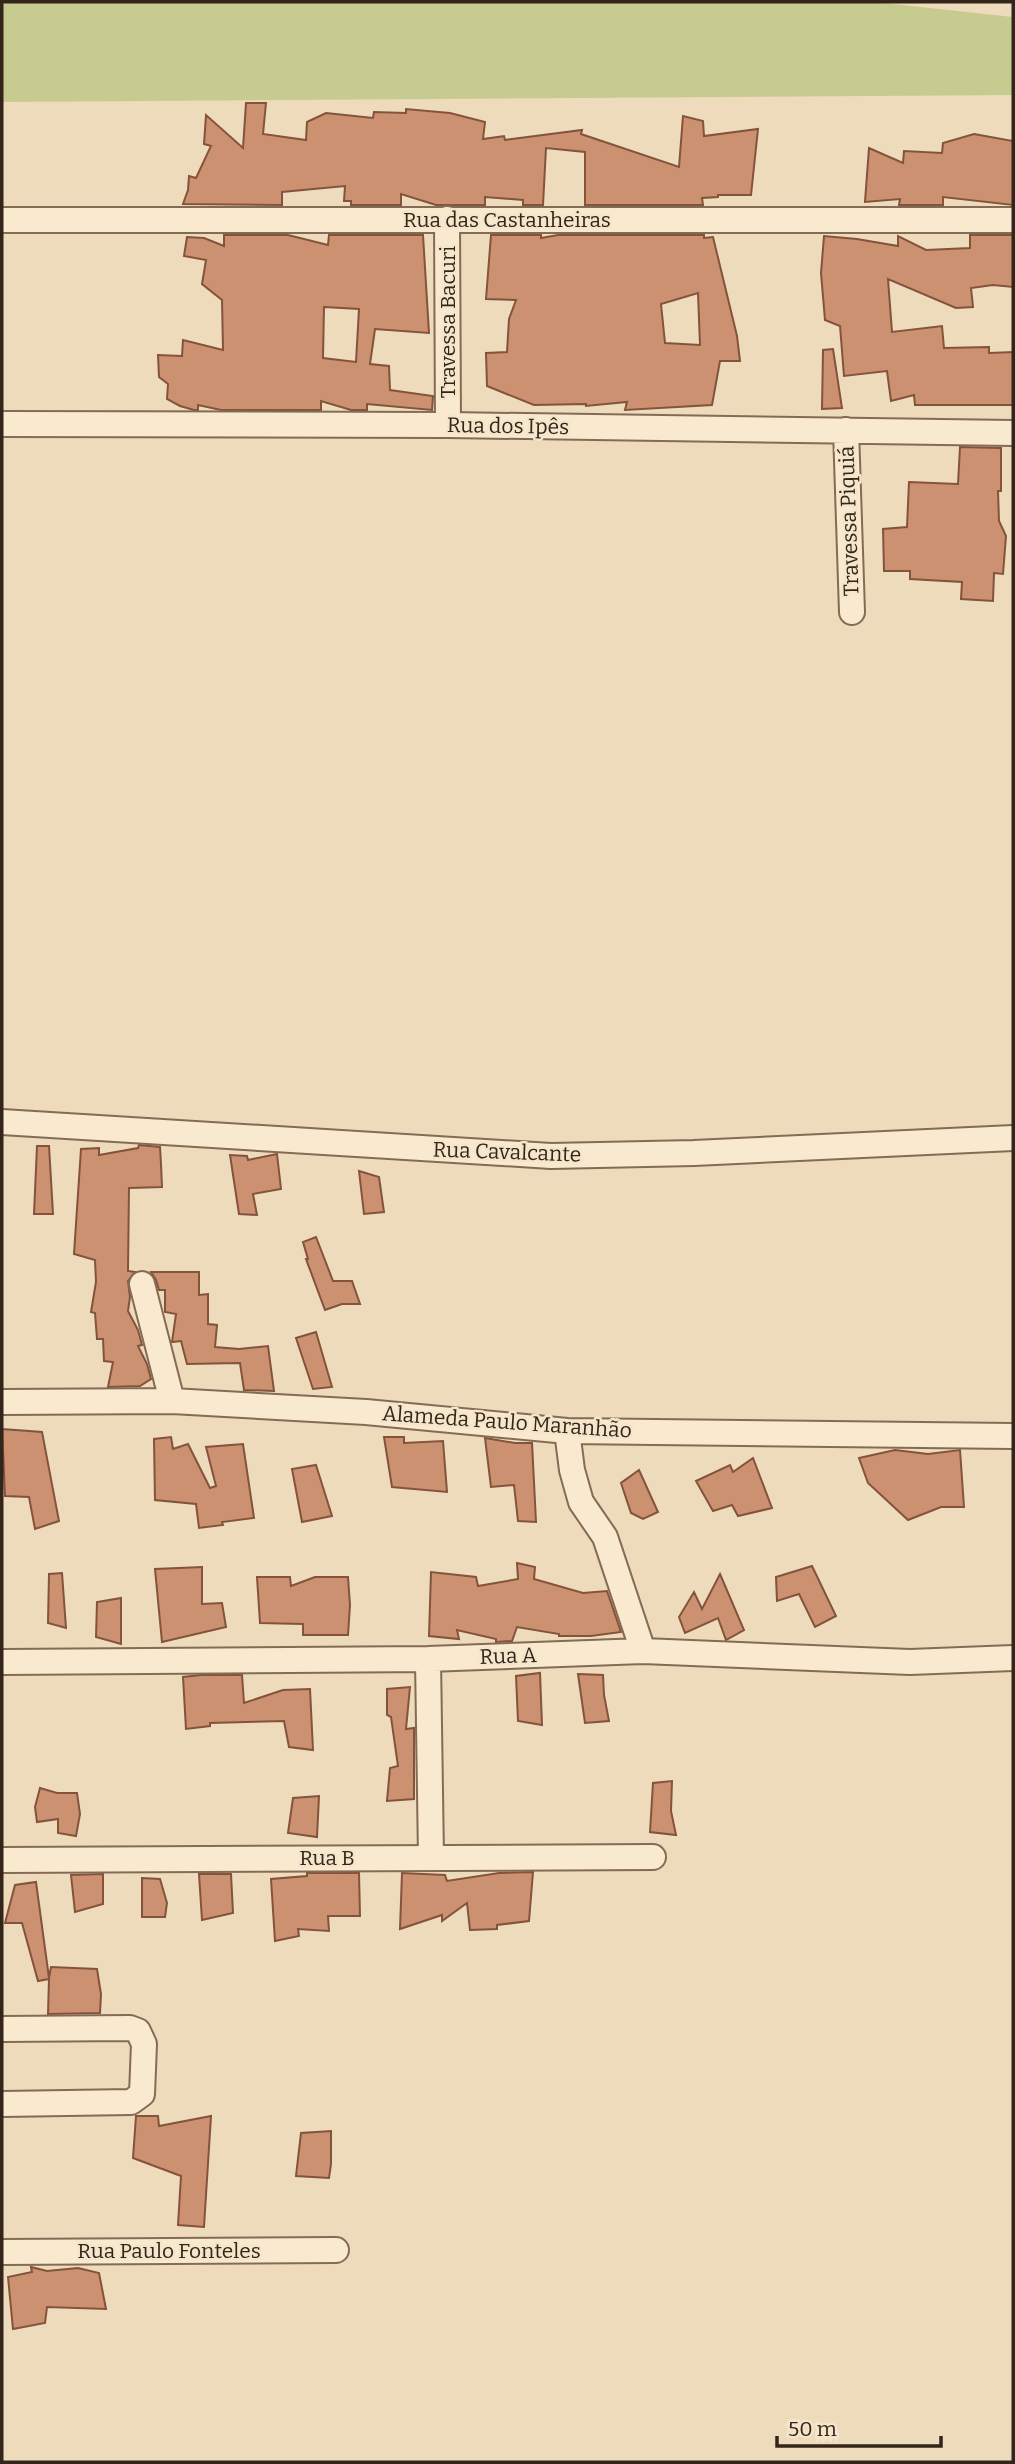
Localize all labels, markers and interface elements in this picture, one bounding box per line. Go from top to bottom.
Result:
street label: Rua das Castanheiras [403,207,611,233]
street label: Travessa Bacuri [435,246,461,398]
street label: Rua dos Ipês [447,412,569,440]
street label: Travessa Piquiá [833,445,865,597]
street label: Rua Cavalcante [432,1136,582,1168]
street label: Alameda Paulo Maranhão [381,1400,633,1444]
street label: Rua A [479,1642,537,1670]
street label: Rua B [299,1845,355,1871]
street label: Rua Paulo Fonteles [77,2238,261,2264]
scale bar [777,2404,942,2448]
text: 50 m [788,2416,837,2442]

